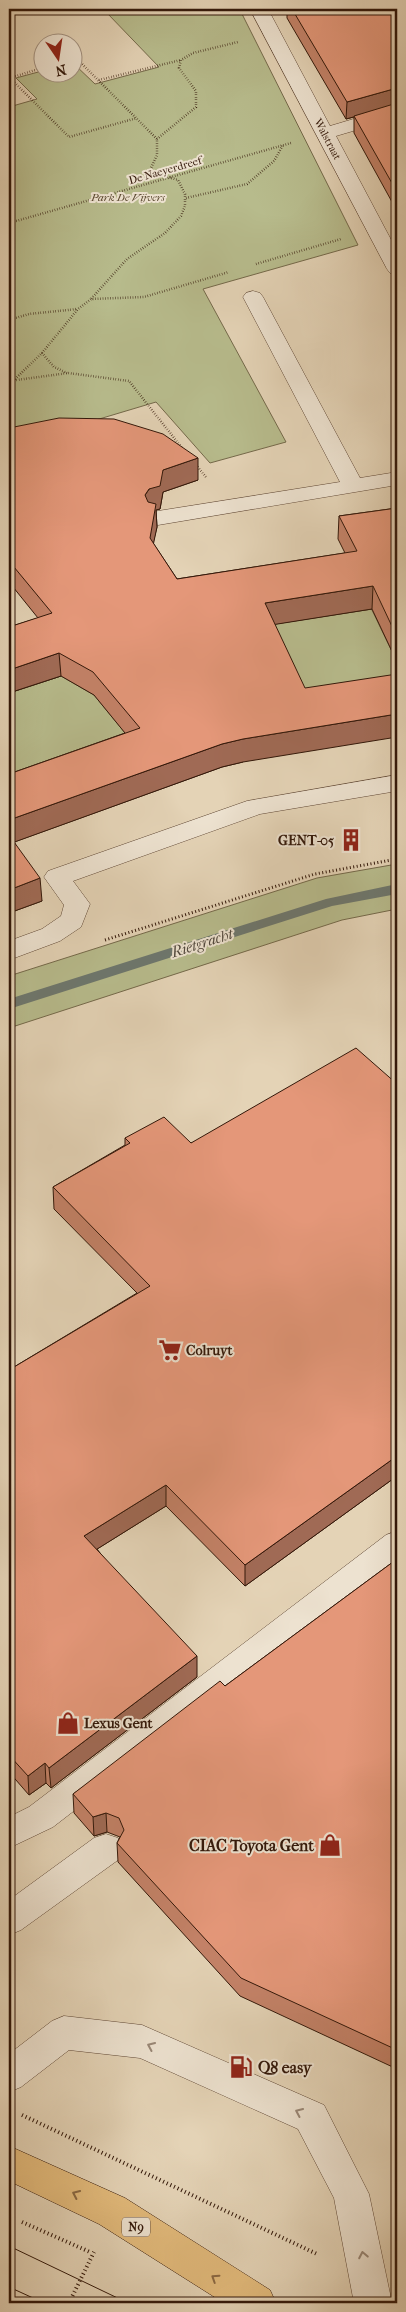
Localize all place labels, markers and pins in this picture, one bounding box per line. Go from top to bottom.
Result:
building icon: GENT-05 [338,827,364,853]
place label: GENT-05 [278,832,334,849]
supermarket icon: Colruyt [157,1337,183,1363]
place label: Colruyt [186,1342,233,1359]
shop icon: Lexus Gent [55,1710,81,1736]
place label: Lexus Gent [84,1715,154,1732]
shop icon: CIAC Toyota Gent [317,1832,343,1858]
place label: CIAC Toyota Gent [189,1836,314,1856]
fuel station icon: Q8 easy [228,2054,254,2080]
place label: Q8 easy [258,2058,313,2078]

